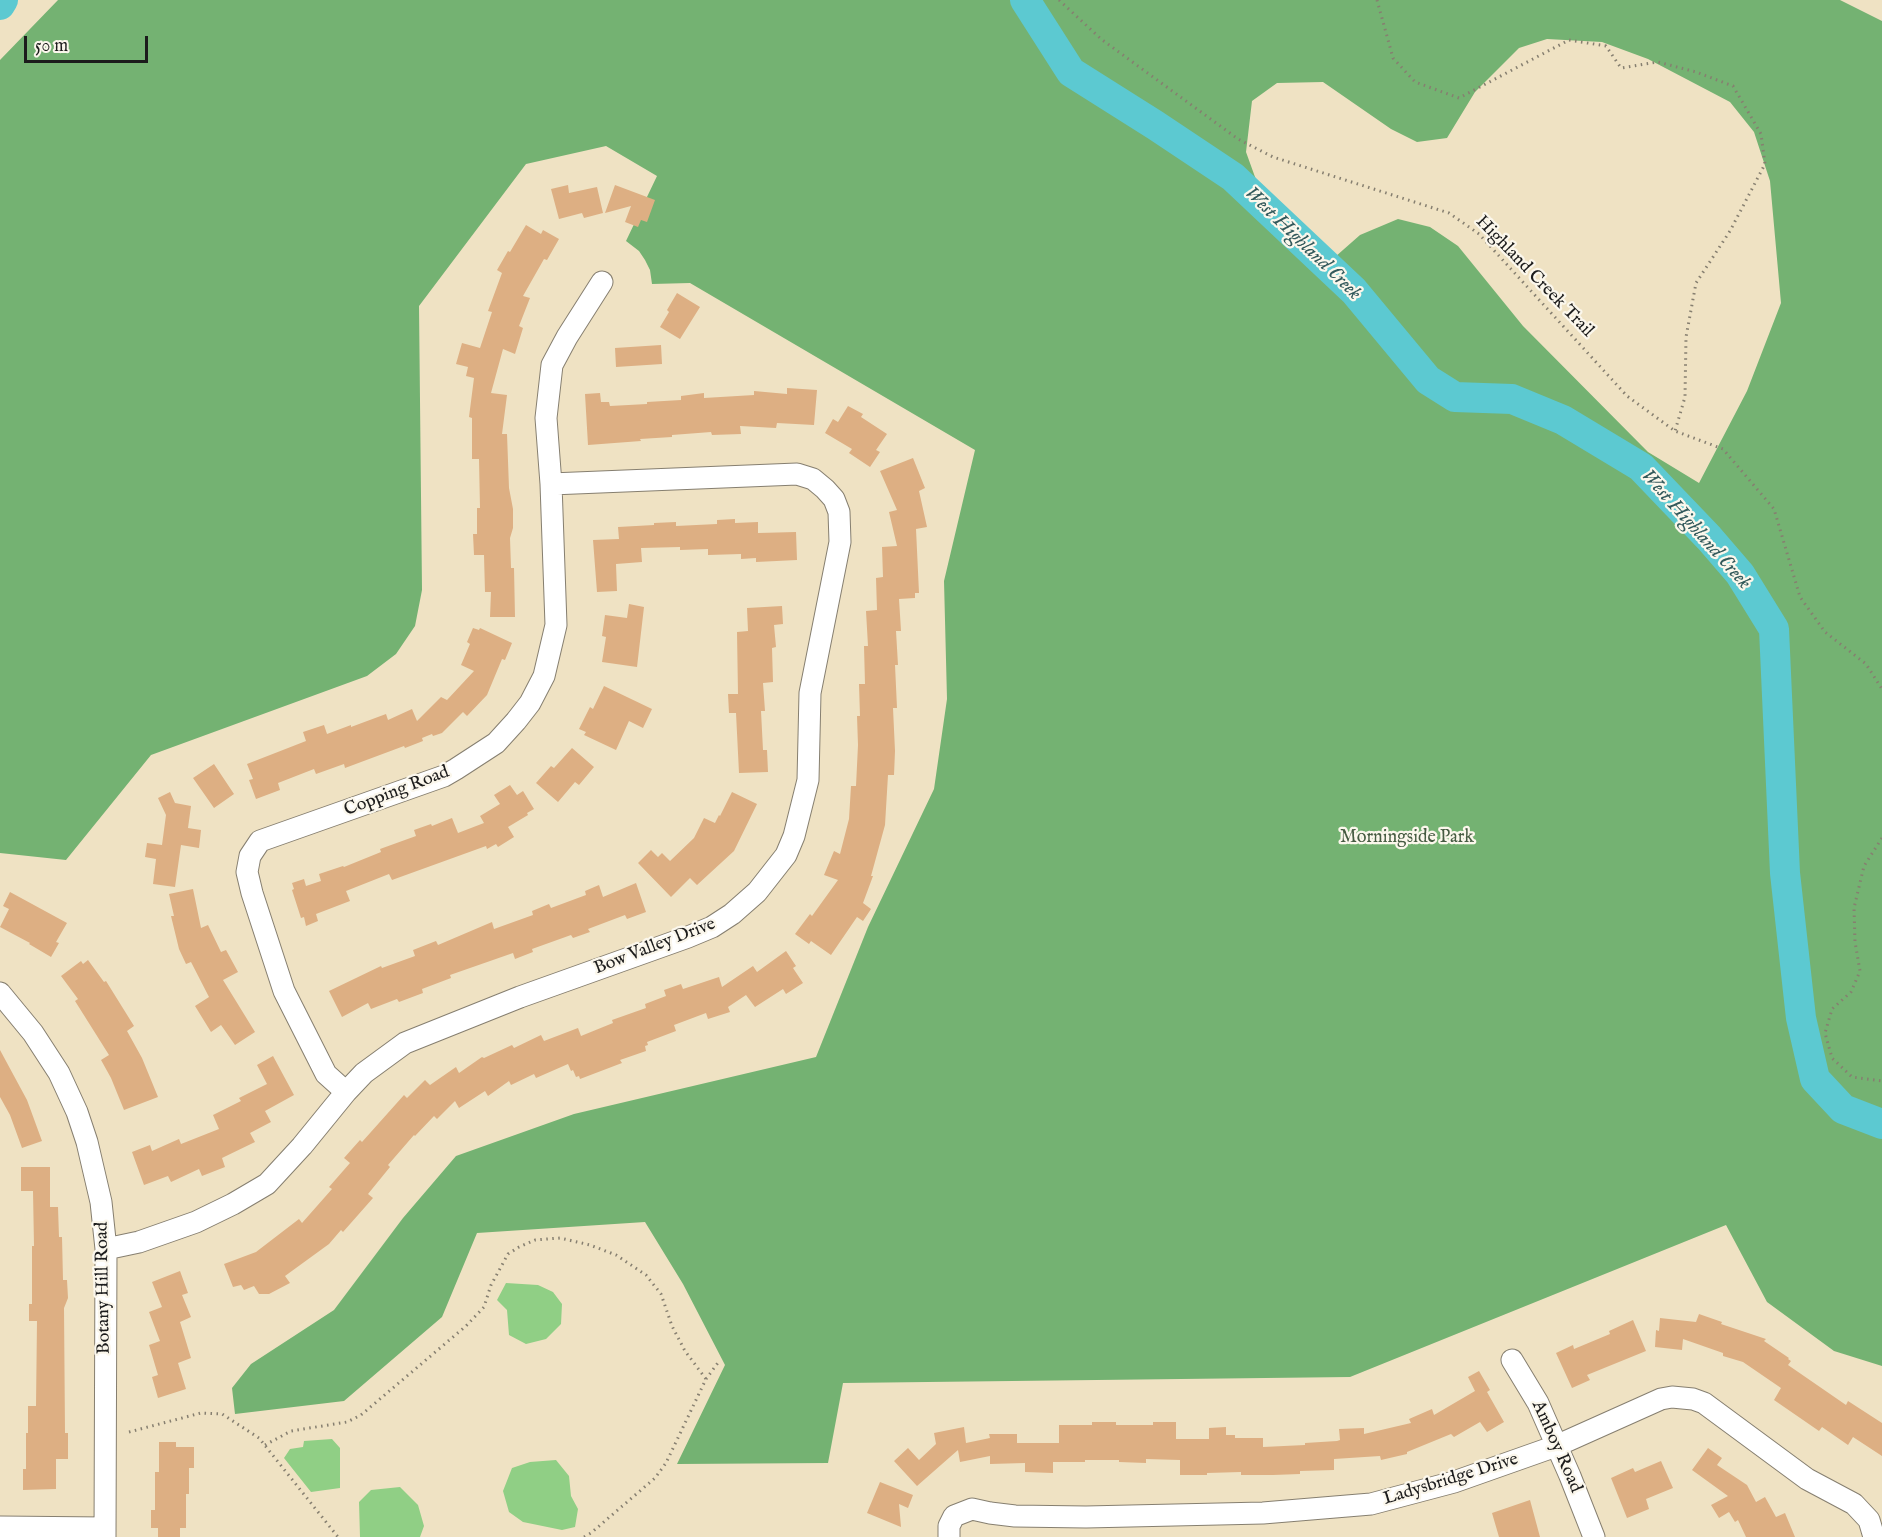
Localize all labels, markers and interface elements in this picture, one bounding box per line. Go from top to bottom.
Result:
scale bar [27,24,152,62]
text: 50 m [35,35,68,58]
water label: West Highland Creek [1239,182,1365,306]
street label: Highland Creek Trail [1470,212,1598,342]
water label: West Highland Creek [1635,465,1755,595]
street label: Copping Road [341,762,453,822]
park label: Morningside Park [1340,827,1474,849]
street label: Bow Valley Drive [591,914,719,980]
street label: Botany Hill Road [92,1222,116,1354]
street label: Amboy Road [1526,1398,1586,1496]
street label: Ladysbridge Drive [1381,1449,1521,1511]

